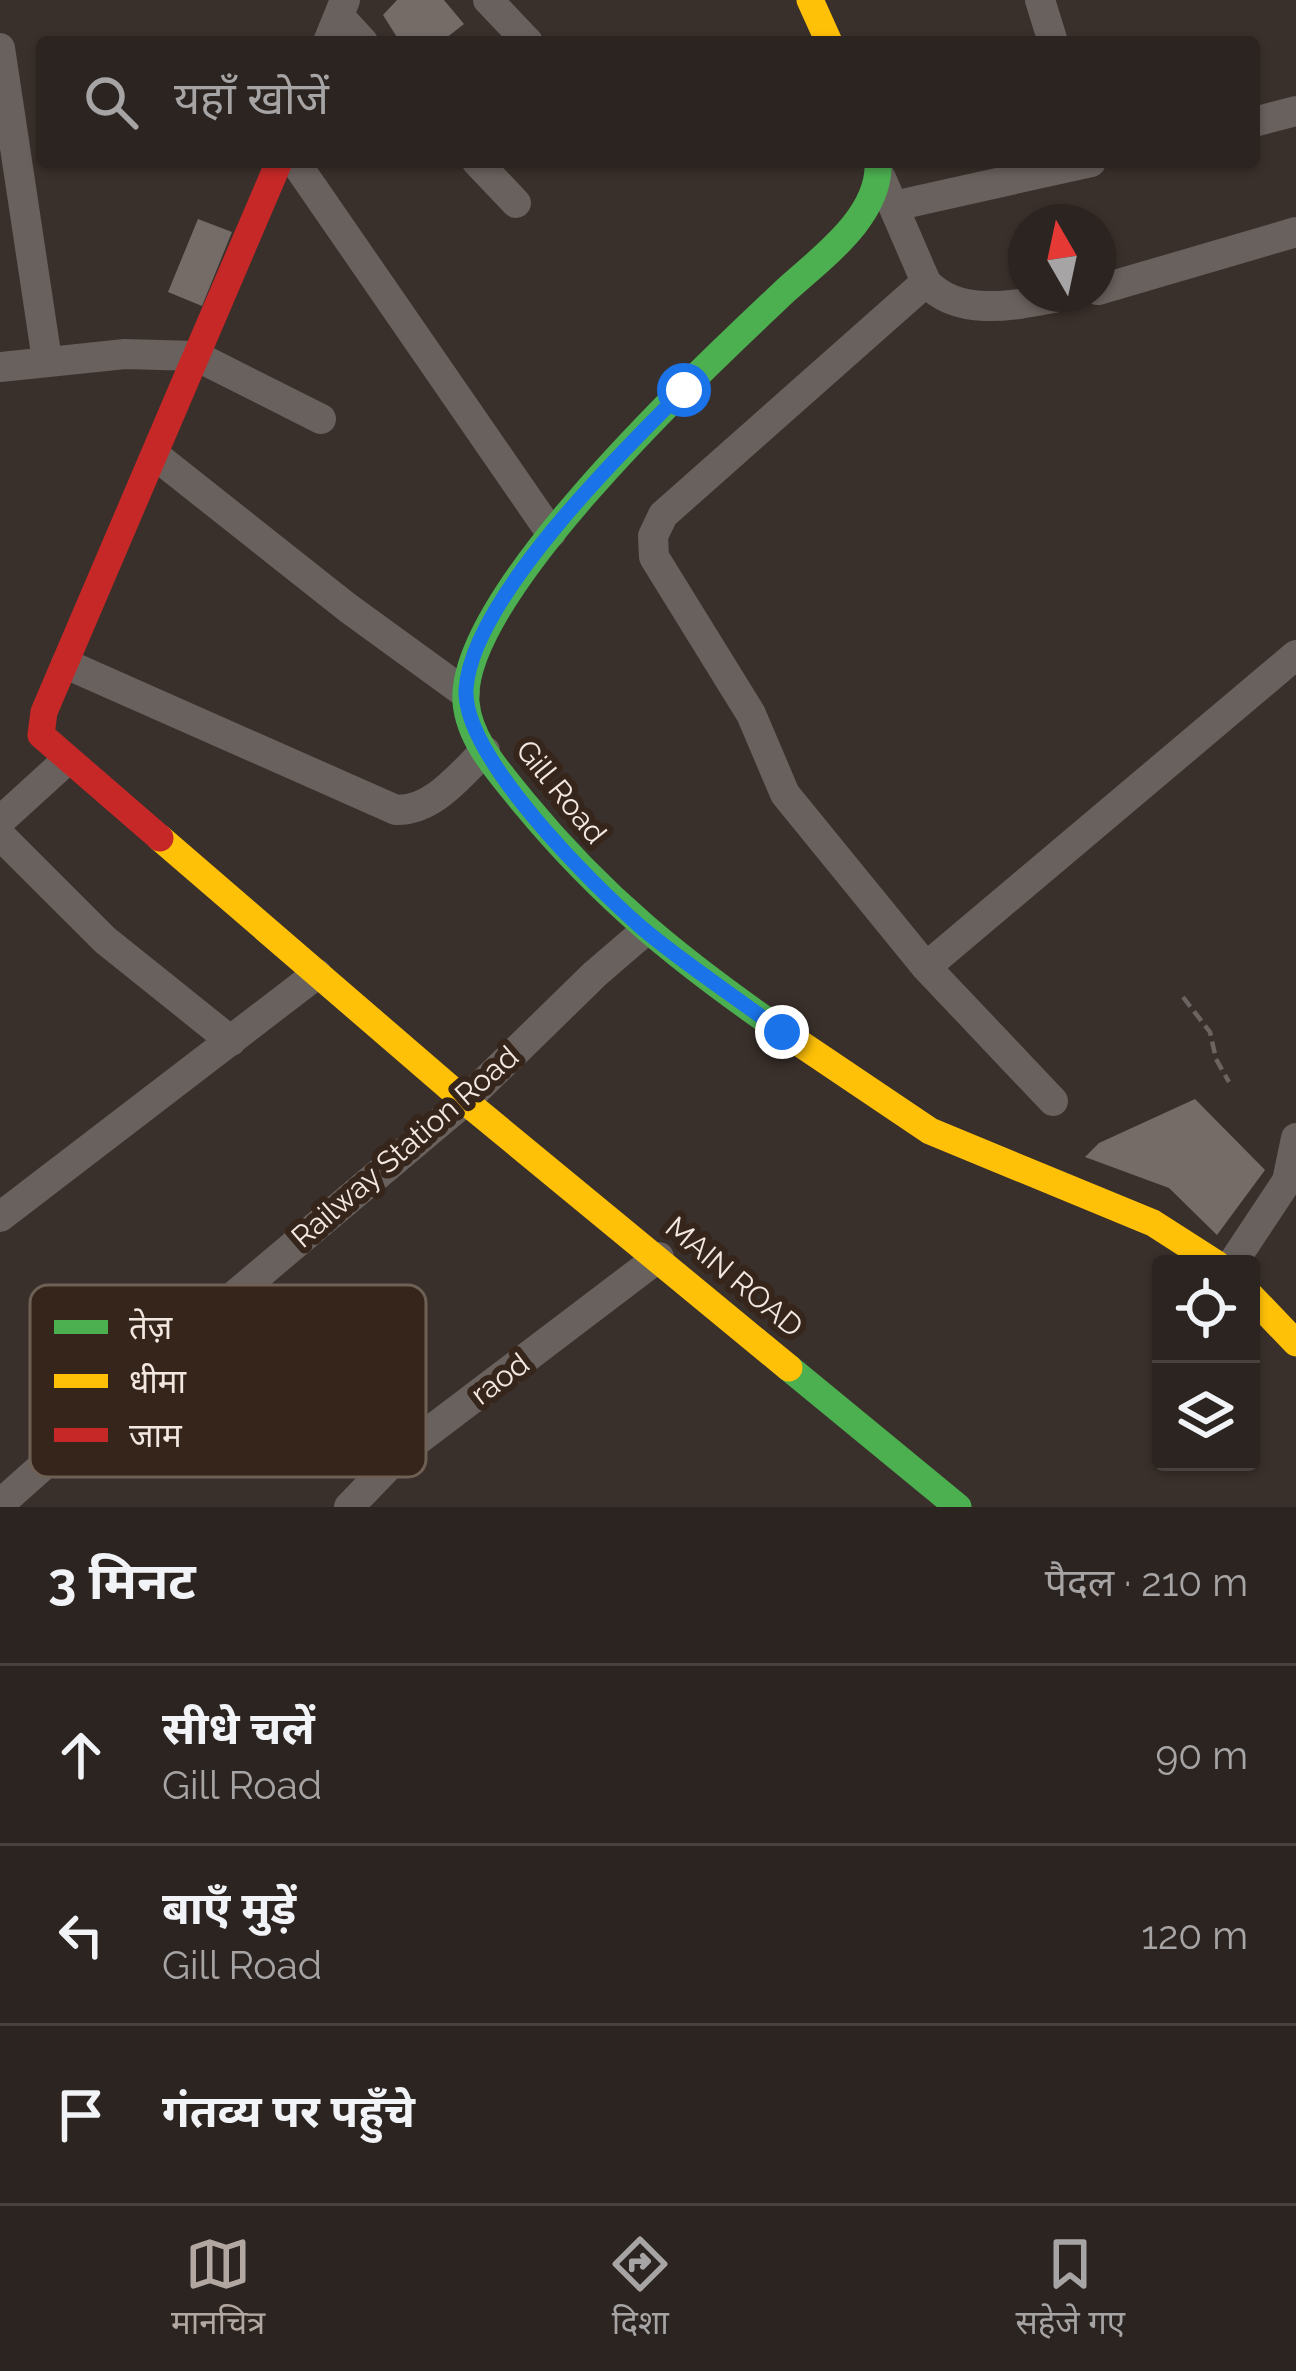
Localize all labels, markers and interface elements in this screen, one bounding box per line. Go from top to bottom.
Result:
search box [36,36,1260,168]
icon: search [78,69,144,135]
text: यहाँ खोजें [174,72,329,125]
north arrow [1008,204,1116,312]
route start [657,363,711,417]
street label: Gill Road [509,733,614,851]
route end [755,1005,809,1059]
street label: Railway Station Road [284,1039,525,1255]
street label: MAIN ROAD [659,1209,810,1344]
map controls [1152,1255,1260,1471]
button: locate [1152,1255,1260,1363]
legend [30,1285,426,1477]
text: तेज़ [129,1308,173,1347]
street label: raod [464,1346,536,1412]
text: धीमा [129,1362,188,1401]
button: layers [1152,1363,1260,1471]
text: जाम [129,1416,183,1455]
text: 3 मिनट [48,1551,196,1611]
text: पैदल · 210 m [1045,1559,1248,1605]
text: सीधे चलें [162,1702,315,1755]
icon: ahead [48,1722,114,1788]
text: 90 m [1155,1732,1248,1778]
text: Gill Road [162,1762,322,1808]
text: बाएँ मुड़ें [162,1882,296,1935]
icon: left [48,1902,114,1968]
text: 120 m [1141,1912,1248,1958]
text: Gill Road [162,1942,322,1988]
icon: arrive [48,2082,114,2148]
text: गंतव्य पर पहुँचे [162,2085,415,2138]
tab: मानचित्र [171,2231,265,2347]
tab: दिशा [607,2231,673,2347]
tab: सहेजे गए [1015,2231,1125,2347]

